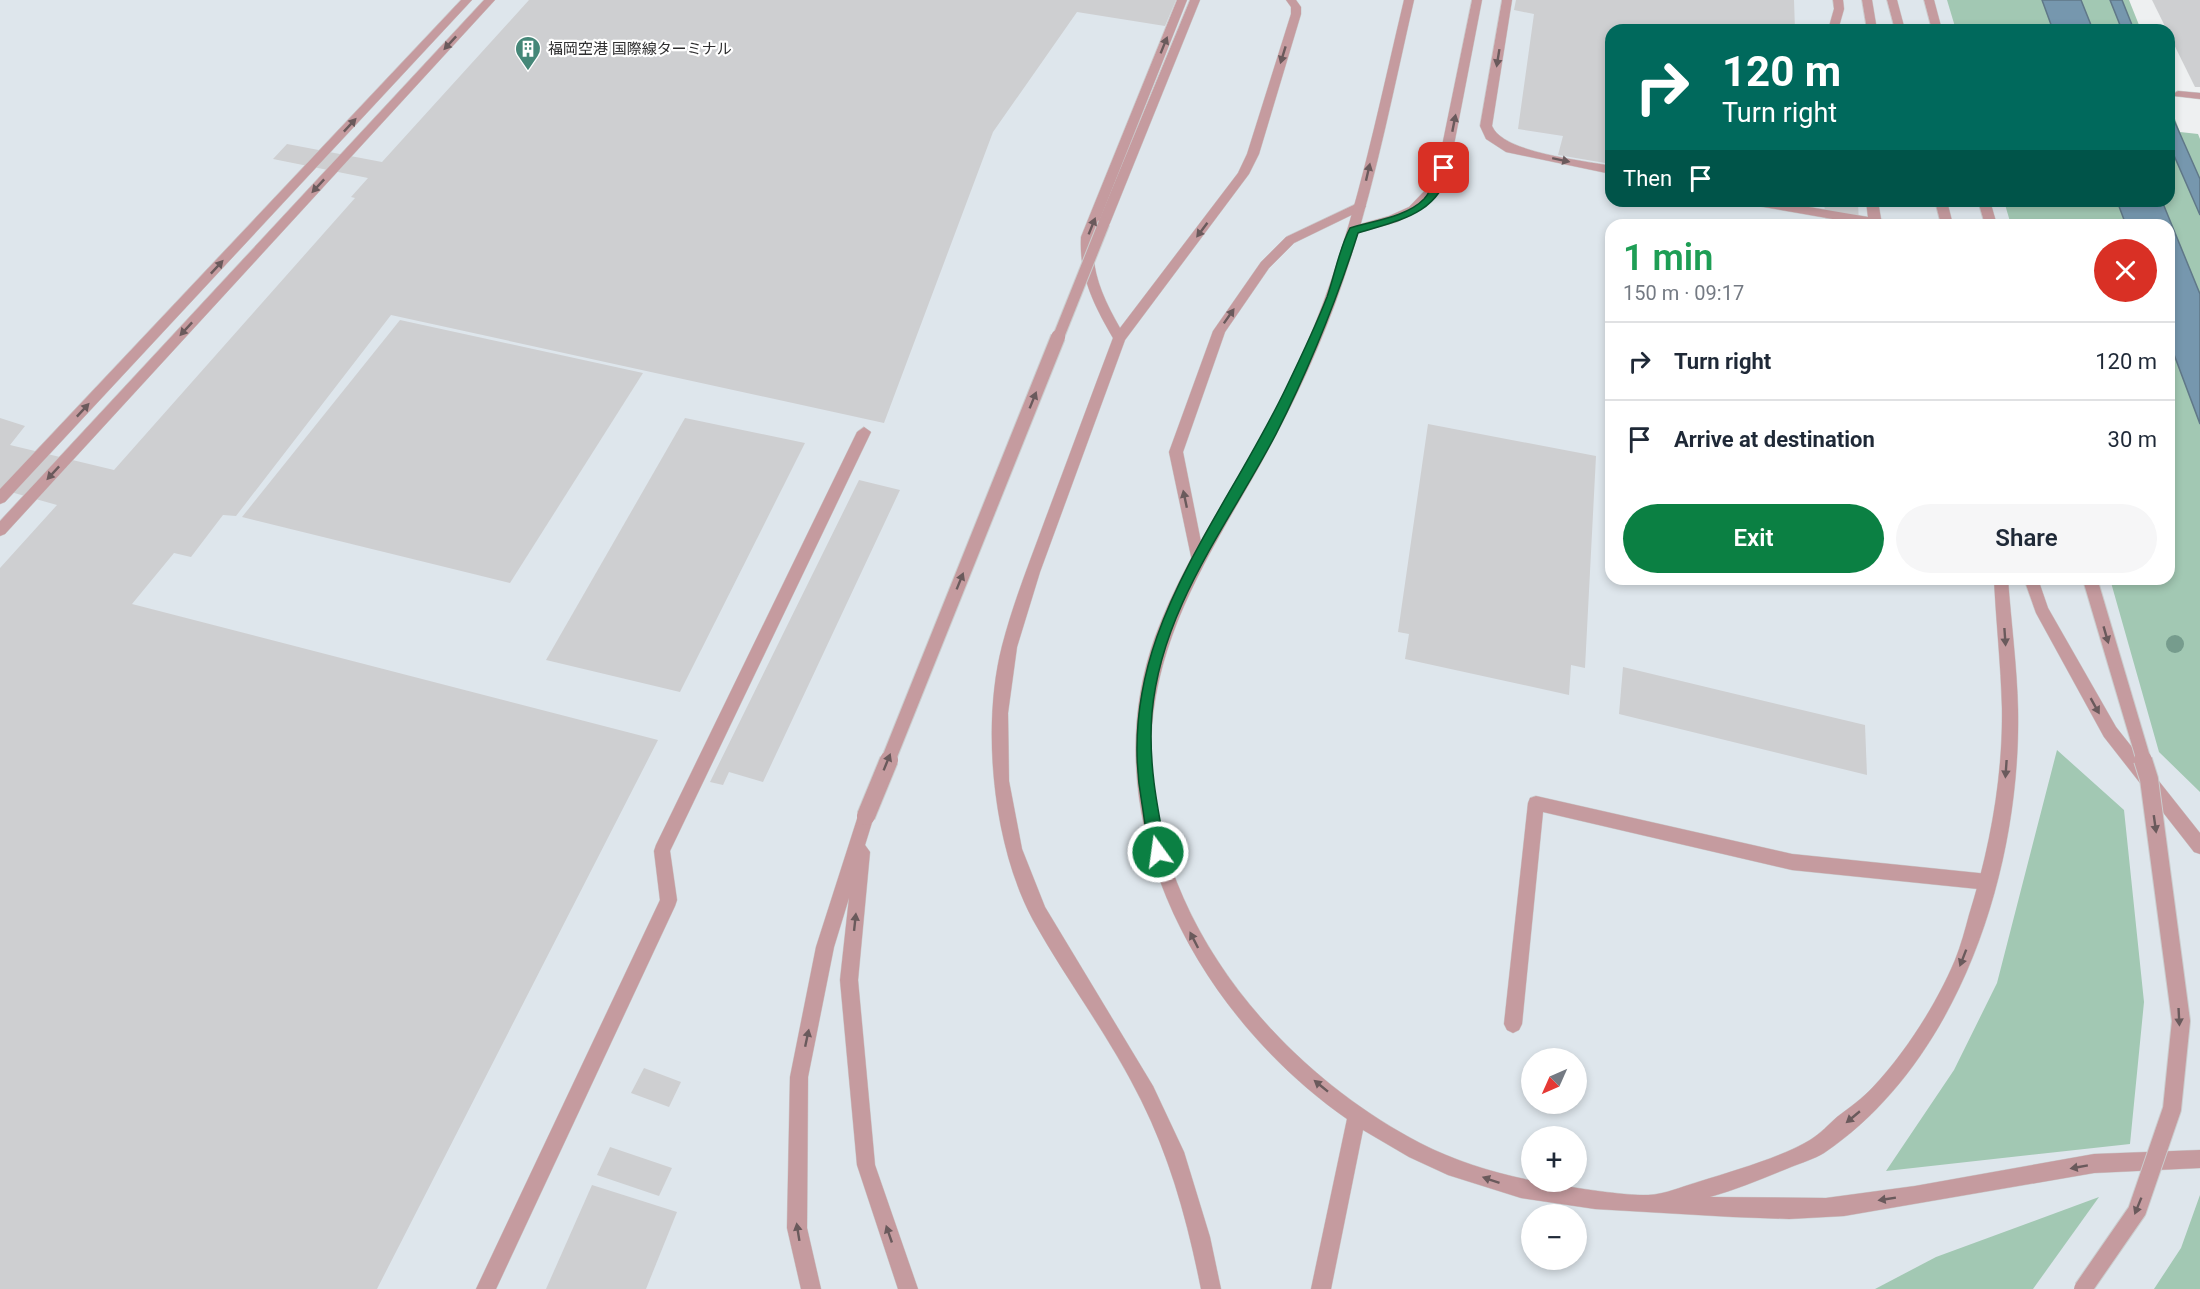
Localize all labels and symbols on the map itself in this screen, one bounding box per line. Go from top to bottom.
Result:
building icon: 福岡空港 国際線ターミナル [513,34,543,72]
one-way arrow [444,35,457,50]
one-way arrow [1159,35,1169,53]
place label: 福岡空港 国際線ターミナル [548,40,732,58]
one-way arrow [1278,46,1288,64]
one-way arrow [1493,48,1502,67]
one-way arrow [1450,114,1459,133]
one-way arrow [343,118,357,133]
pin [1418,142,1469,193]
one-way arrow [1551,155,1570,165]
one-way arrow [1363,162,1373,181]
one-way arrow [312,178,325,193]
one-way arrow [1088,217,1097,235]
one-way arrow [1197,222,1209,237]
one-way arrow [209,261,223,275]
one-way arrow [1223,308,1234,324]
one-way arrow [179,322,193,336]
one-way arrow [1029,391,1038,409]
one-way arrow [76,402,90,417]
one-way arrow [46,465,60,480]
one-way arrow [1180,490,1190,509]
one-way arrow [956,572,965,590]
one-way arrow [2102,626,2111,644]
one-way arrow [2001,628,2010,647]
one-way arrow [2090,698,2101,714]
one-way arrow [883,752,893,770]
one-way arrow [2001,760,2011,779]
one-way arrow [2150,814,2159,833]
position arrow [1126,820,1190,884]
one-way arrow [850,912,860,931]
one-way arrow [1190,931,1199,948]
one-way arrow [1958,950,1968,968]
one-way arrow [2175,1008,2184,1027]
one-way arrow [803,1028,812,1047]
north arrow [1521,1048,1587,1114]
one-way arrow [1313,1080,1329,1093]
one-way arrow [1845,1110,1861,1123]
one-way arrow [2069,1162,2088,1171]
one-way arrow [1481,1175,1499,1184]
one-way arrow [1877,1194,1896,1203]
one-way arrow [2133,1197,2143,1215]
one-way arrow [794,1222,803,1241]
one-way arrow [884,1225,894,1243]

